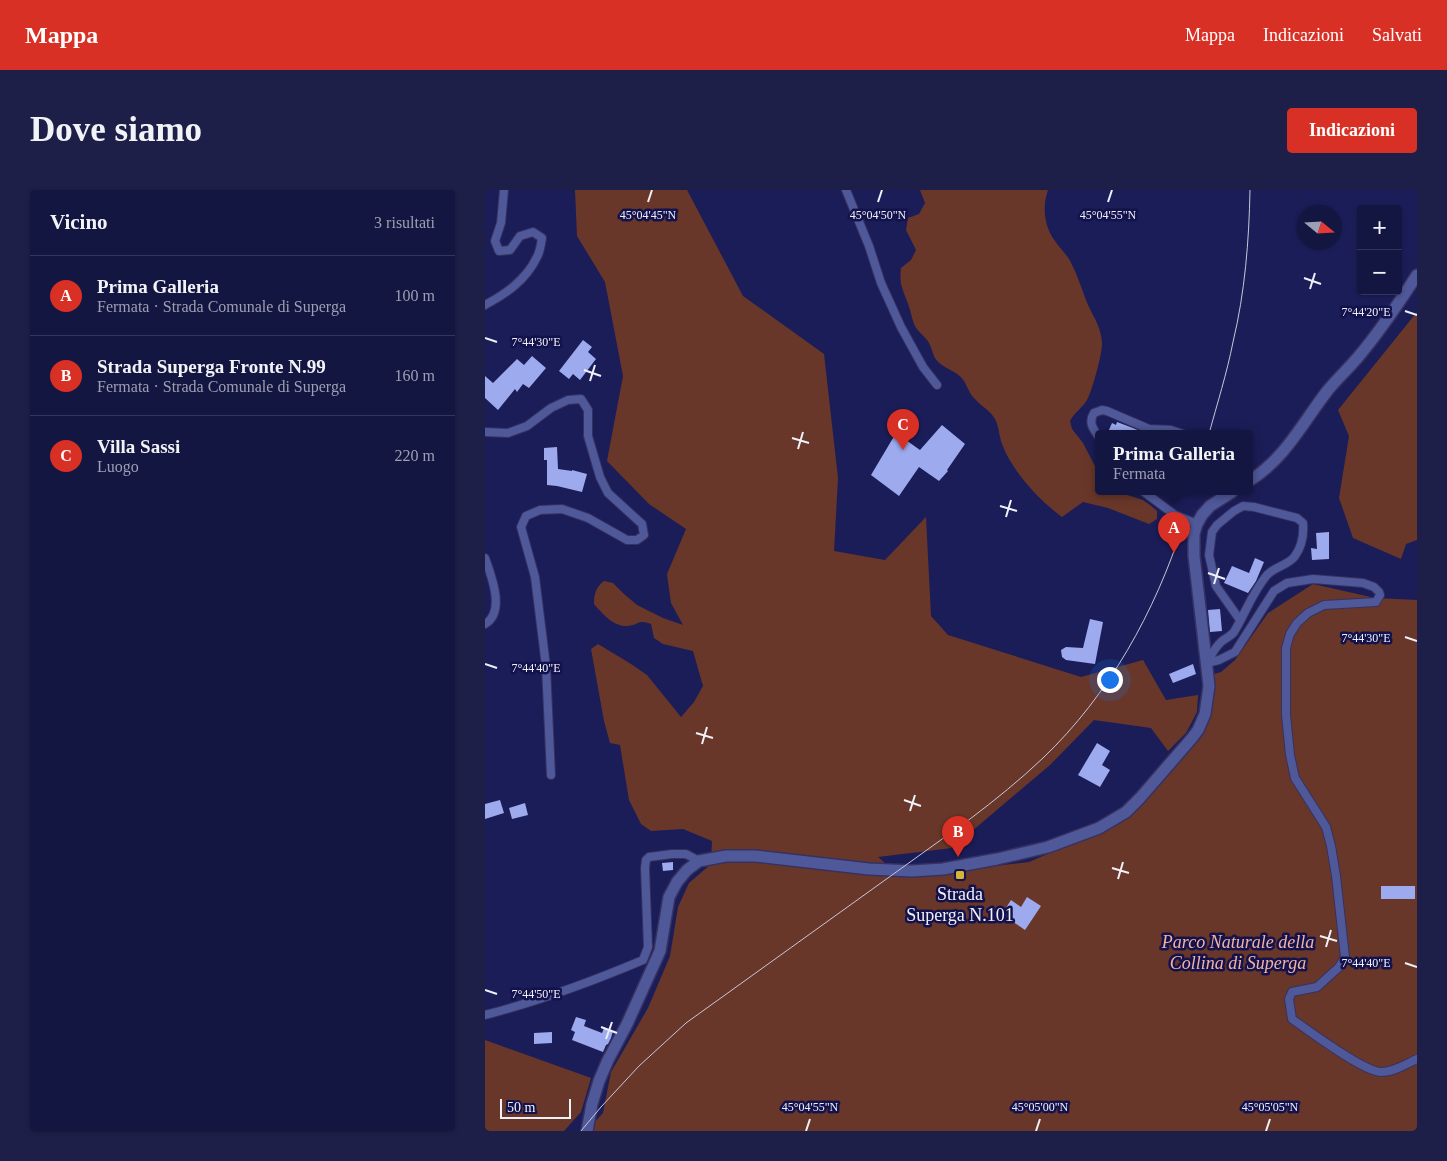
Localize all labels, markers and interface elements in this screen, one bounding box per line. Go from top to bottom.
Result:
text: Mappa [25,22,98,48]
text: Mappa [1185,25,1235,45]
text: Indicazioni [1263,25,1344,45]
text: Salvati [1372,25,1422,45]
button: Indicazioni [1287,108,1417,153]
text: Dove siamo [30,110,202,149]
north arrow [1297,205,1342,250]
map controls [1357,205,1402,295]
button: + [1357,205,1402,250]
text: 45°04'45"N [620,208,677,222]
text: 45°04'50"N [850,208,907,222]
text: 45°04'55"N [1080,208,1137,222]
text: Vicino [50,210,108,234]
text: 3 risultati [374,214,435,231]
button: − [1357,250,1402,295]
text: Prima Galleria [97,276,219,297]
text: A [60,287,72,304]
text: 100 m [395,287,435,304]
text: Fermata · Strada Comunale di Superga [97,298,346,315]
text: 7°44'20"E [1341,305,1391,319]
text: 7°44'30"E [511,335,561,349]
text: Strada Superga Fronte N.99 [97,356,326,377]
text: B [61,367,71,384]
text: 160 m [395,367,435,384]
text: Fermata · Strada Comunale di Superga [97,378,346,395]
pin: C [887,409,919,450]
popup [1095,430,1253,495]
text: Villa Sassi [97,436,180,457]
text: Prima Galleria [1113,443,1235,464]
text: C [60,447,72,464]
text: 220 m [395,447,435,464]
text: Luogo [97,458,139,475]
text: Fermata [1113,465,1165,482]
pin: A [1158,512,1190,553]
text: 7°44'30"E [1341,631,1391,645]
text: 7°44'40"E [511,661,561,675]
your location [1097,667,1123,693]
pin: B [942,816,974,857]
marker: Strada Superga N.101 [954,869,966,881]
place label: Strada Superga N.101 [906,884,1014,925]
park label: Parco Naturale della Collina di Superga [1161,932,1314,973]
text: 7°44'40"E [1341,956,1391,970]
text: 7°44'50"E [511,987,561,1001]
scale bar [500,1096,571,1119]
text: 50 m [507,1100,535,1115]
text: 45°04'55"N [782,1100,839,1114]
text: 45°05'00"N [1012,1100,1069,1114]
text: 45°05'05"N [1242,1100,1299,1114]

